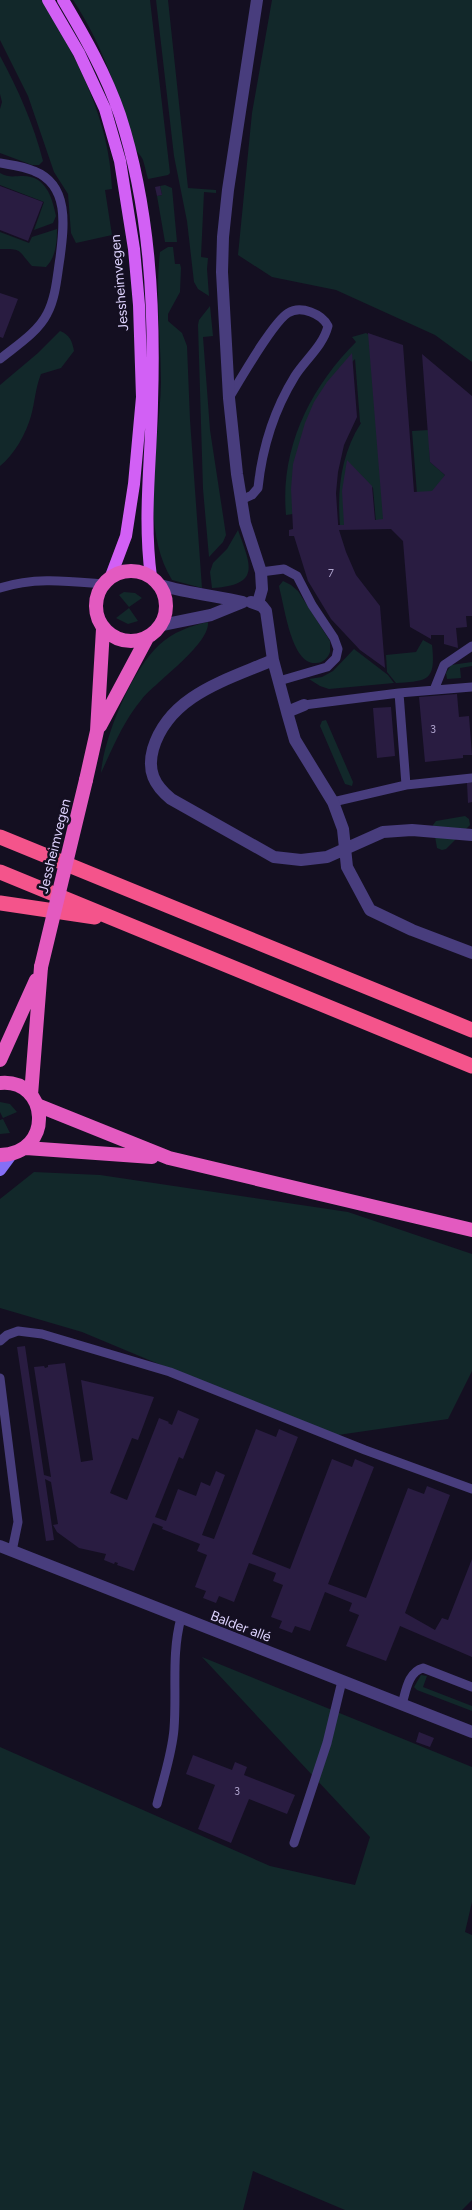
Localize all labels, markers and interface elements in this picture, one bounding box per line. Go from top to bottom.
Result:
street label: Jessheimvegen [107,234,132,332]
house number: 7 [328,567,334,580]
house number: 3 [430,723,436,736]
street label: Jessheimvegen [35,797,74,895]
street label: Balder allé [208,1607,274,1646]
house number: 3 [234,1785,240,1798]

